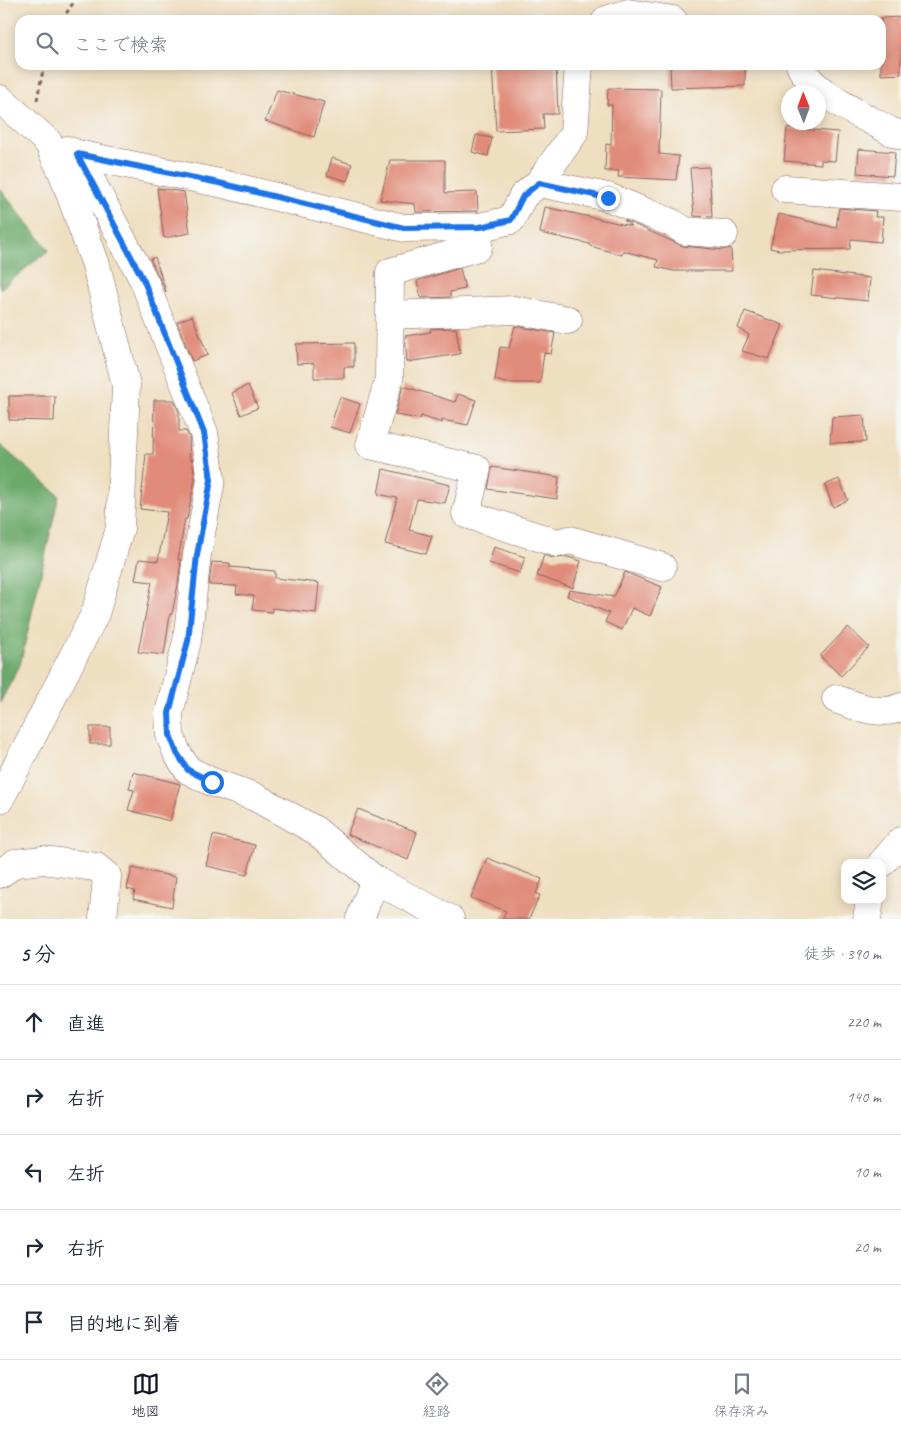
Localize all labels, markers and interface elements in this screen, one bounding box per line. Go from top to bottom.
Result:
search box [15,15,886,70]
icon: search [33,29,61,57]
text: ここで検索 [73,33,168,57]
north arrow [781,85,826,130]
route end [597,187,620,210]
route start [201,771,224,794]
map controls [841,859,886,904]
button: layers [841,859,886,904]
text: 5 分 [20,941,55,967]
text: 徒歩 · 390 m [804,944,881,964]
icon: ahead [20,1008,48,1036]
text: 直進 [67,1012,105,1036]
text: 220 m [847,1012,881,1032]
icon: right [20,1083,48,1111]
text: 右折 [67,1087,105,1111]
text: 140 m [847,1087,881,1107]
icon: left [20,1158,48,1186]
text: 左折 [67,1162,105,1186]
text: 10 m [854,1162,881,1182]
icon: right [20,1233,48,1261]
text: 右折 [67,1237,105,1261]
text: 20 m [854,1237,881,1257]
icon: arrive [20,1308,48,1336]
text: 目的地に到着 [67,1312,181,1336]
tab: 地図 [132,1370,160,1420]
tab: 経路 [423,1370,451,1420]
tab: 保存済み [714,1370,770,1420]

